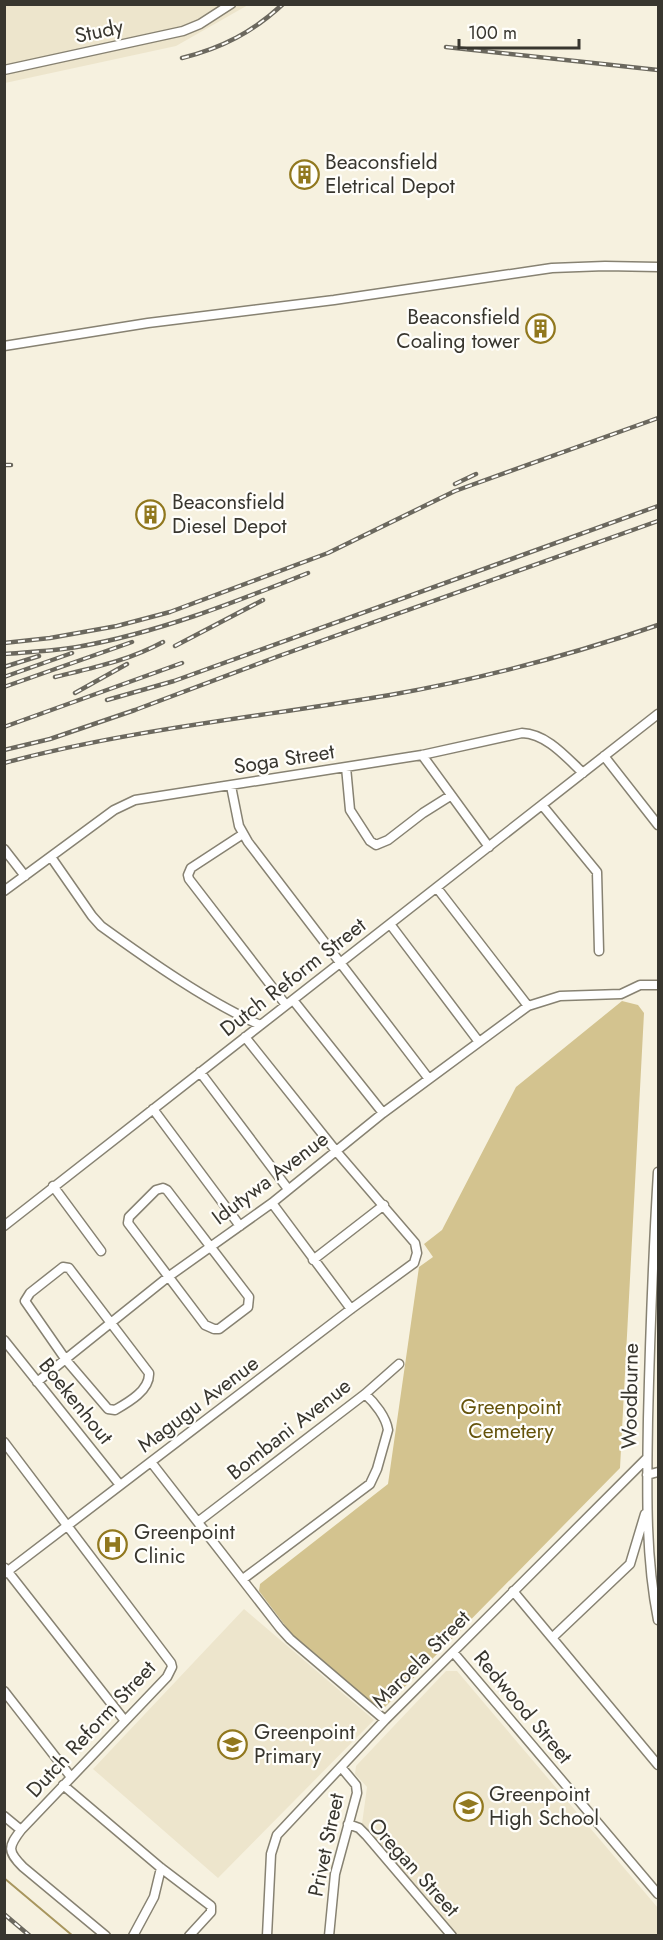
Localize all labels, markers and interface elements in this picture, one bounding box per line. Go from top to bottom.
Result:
street label: Study [72,11,127,51]
scale bar [459,12,579,50]
text: 100 m [468,20,517,46]
place label: Beaconsfield Eletrical Depot [325,147,455,201]
building icon: Beaconsfield Eletrical Depot [288,158,320,190]
place label: Beaconsfield Coaling tower [396,302,521,356]
building icon: Beaconsfield Coaling tower [525,313,557,345]
place label: Beaconsfield Diesel Depot [172,487,287,541]
building icon: Beaconsfield Diesel Depot [135,498,167,530]
street label: Soga Street [232,736,336,782]
street label: Dutch Reform Street [214,910,372,1044]
street label: Idutywa Avenue [205,1124,335,1232]
street label: Woodburne [614,1343,646,1449]
street label: Magugu Avenue [131,1348,265,1460]
street label: Boekenhout [32,1351,120,1451]
street label: Bombani Avenue [221,1371,357,1487]
park label: Greenpoint Cemetery [461,1392,561,1446]
place label: Greenpoint Clinic [134,1517,235,1571]
hospital icon: Greenpoint Clinic [97,1528,129,1560]
street label: Maroela Street [365,1603,477,1715]
street label: Redwood Street [467,1644,579,1770]
street label: Dutch Reform Street [19,1654,163,1804]
place label: Greenpoint Primary [254,1717,355,1771]
school or university icon: Greenpoint Primary [217,1728,249,1760]
place label: Greenpoint High School [489,1779,599,1833]
school or university icon: Greenpoint High School [452,1790,484,1822]
street label: Privet Street [300,1791,352,1899]
street label: Oregan Street [361,1811,467,1923]

